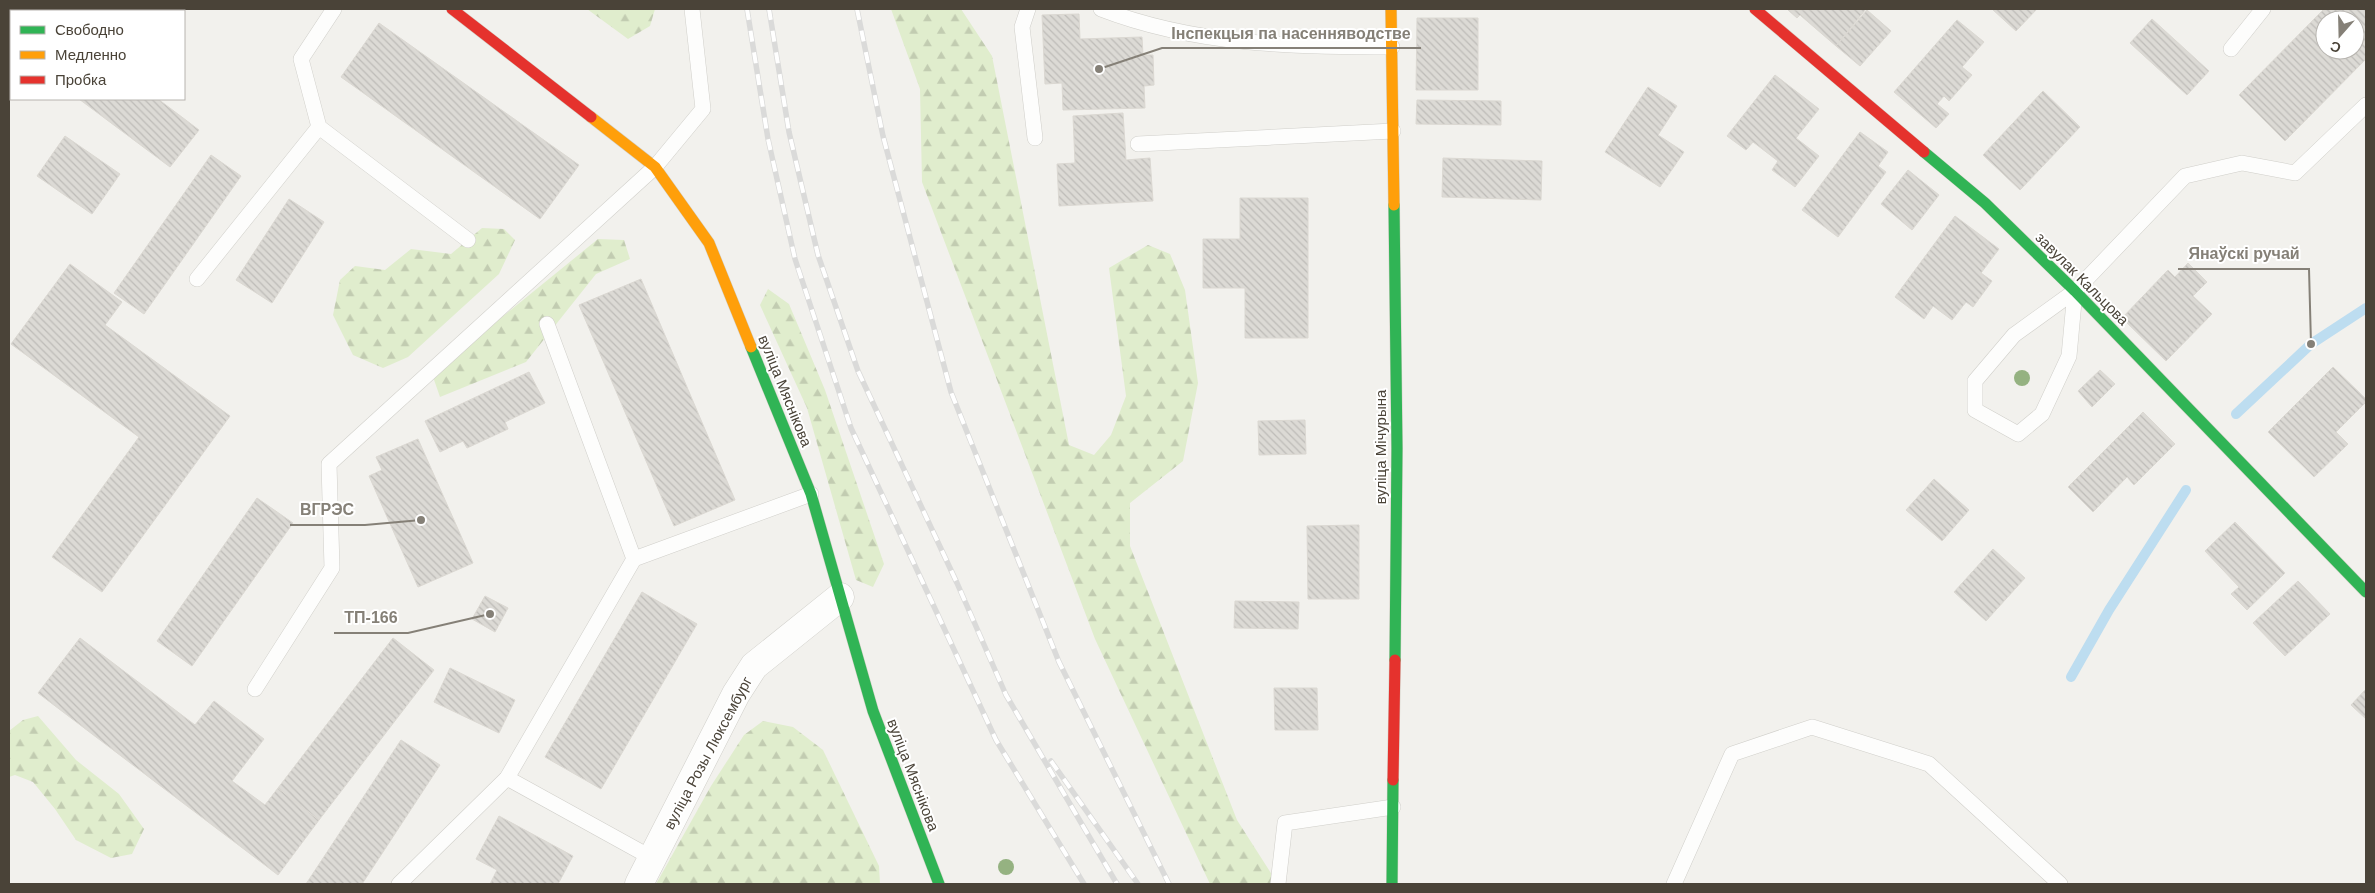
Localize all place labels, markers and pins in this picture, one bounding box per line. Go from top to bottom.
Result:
callout: Інспекцыя па насенняводстве [1162,17,1421,48]
callout: Янаўскі ручай [2178,238,2309,269]
callout: ВГРЭС [290,494,365,525]
callout: ТП-166 [334,602,408,633]

